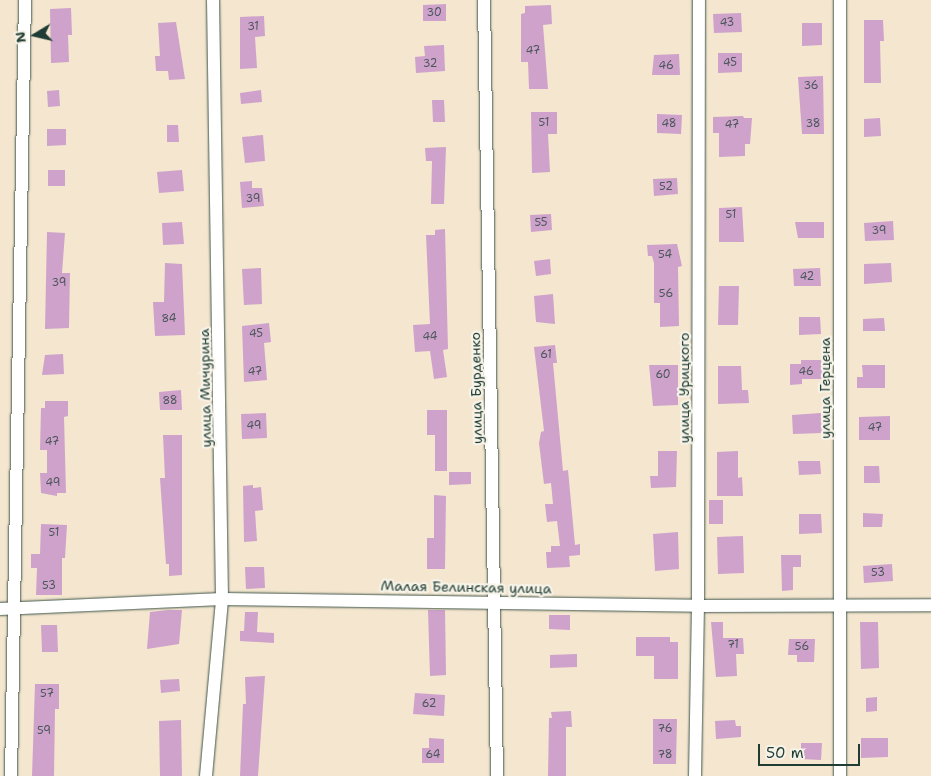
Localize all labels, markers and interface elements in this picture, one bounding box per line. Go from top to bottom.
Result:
house number: 30 [426,6,442,20]
north arrow [10,10,60,60]
house number: 43 [720,16,734,30]
house number: 31 [247,20,259,34]
text: N [10,30,30,44]
house number: 47 [526,44,540,58]
house number: 45 [723,56,737,70]
house number: 32 [423,57,437,71]
house number: 46 [658,59,674,73]
house number: 36 [803,79,819,93]
house number: 51 [539,116,549,130]
house number: 48 [661,117,677,131]
house number: 38 [805,117,821,131]
house number: 47 [725,118,739,132]
house number: 52 [659,180,673,194]
house number: 39 [246,192,260,206]
house number: 51 [726,208,736,222]
house number: 55 [534,216,548,230]
house number: 39 [872,224,886,238]
house number: 54 [658,248,672,262]
house number: 42 [800,270,814,284]
house number: 39 [52,276,66,290]
house number: 56 [659,287,673,301]
house number: 84 [162,312,176,326]
house number: 45 [249,327,263,341]
street label: улица Мичурина [196,328,214,448]
house number: 44 [422,330,438,344]
street label: улица Бурденко [467,332,485,444]
street label: улица Урицкого [676,333,692,443]
street label: улица Герцена [817,337,833,439]
house number: 61 [540,348,552,362]
house number: 47 [248,365,262,379]
house number: 46 [798,365,814,379]
house number: 60 [655,368,671,382]
house number: 88 [162,394,178,408]
house number: 49 [247,419,261,433]
house number: 47 [868,421,882,435]
house number: 47 [45,435,59,449]
house number: 49 [46,476,60,490]
house number: 51 [49,526,59,540]
house number: 53 [871,566,885,580]
street label: Малая Белинская улица [380,577,552,597]
house number: 53 [42,579,56,593]
house number: 71 [727,638,739,652]
house number: 56 [795,640,809,654]
house number: 57 [40,687,54,701]
house number: 62 [422,697,436,711]
house number: 76 [658,722,672,736]
house number: 59 [37,724,51,738]
scale bar [761,734,864,766]
text: 50 m [766,743,804,763]
house number: 64 [425,748,441,762]
house number: 78 [658,748,672,762]

